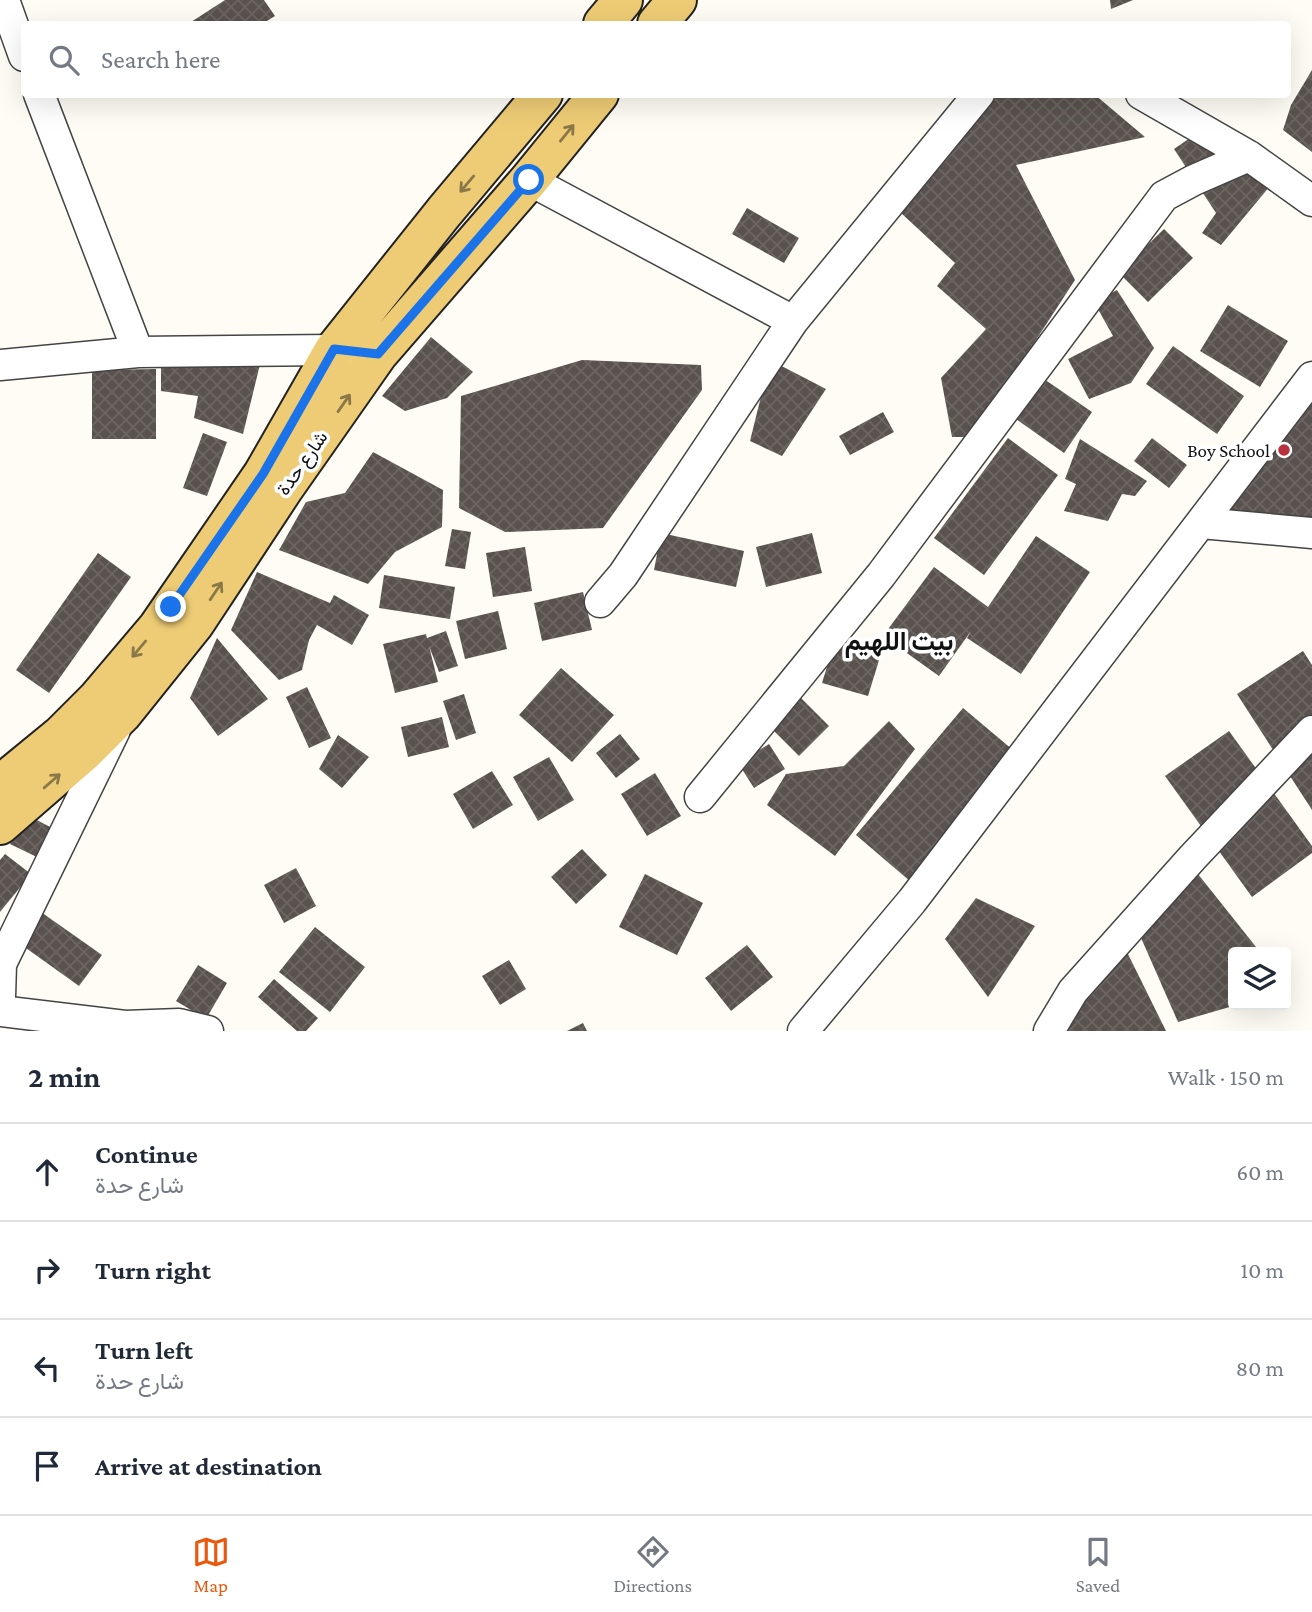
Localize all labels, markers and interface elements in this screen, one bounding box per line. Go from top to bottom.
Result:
search box [21,21,1291,98]
icon: search [45,41,83,79]
text: Search here [101,45,220,74]
one-way arrow [559,125,575,143]
route start [513,164,544,195]
one-way arrow [460,175,476,193]
one-way arrow [337,394,351,413]
street label: شارع حدة [272,427,333,500]
place label: Boy School [1187,440,1270,461]
marker: Boy School [1276,442,1292,458]
one-way arrow [209,582,223,601]
route end [155,591,186,622]
district label: بيت اللهيم [845,627,953,658]
one-way arrow [131,640,147,658]
one-way arrow [43,773,61,789]
map controls [1228,947,1291,1010]
button: layers [1228,947,1291,1010]
text: 2 min [28,1060,100,1093]
text: Walk · 150 m [1168,1064,1284,1090]
text: Continue [95,1140,198,1169]
icon: ahead [28,1153,66,1191]
text: 60 m [1237,1159,1284,1185]
text: شارع حدة [95,1172,184,1198]
icon: right [28,1251,66,1289]
text: Turn right [95,1256,211,1285]
text: 10 m [1241,1257,1284,1283]
text: Turn left [95,1336,193,1365]
icon: left [28,1349,66,1387]
text: 80 m [1236,1355,1284,1381]
text: شارع حدة [95,1368,184,1394]
icon: arrive [28,1447,66,1485]
text: Arrive at destination [95,1452,322,1481]
tab: Map [192,1533,230,1596]
tab: Directions [613,1533,692,1596]
tab: Saved [1076,1533,1120,1596]

